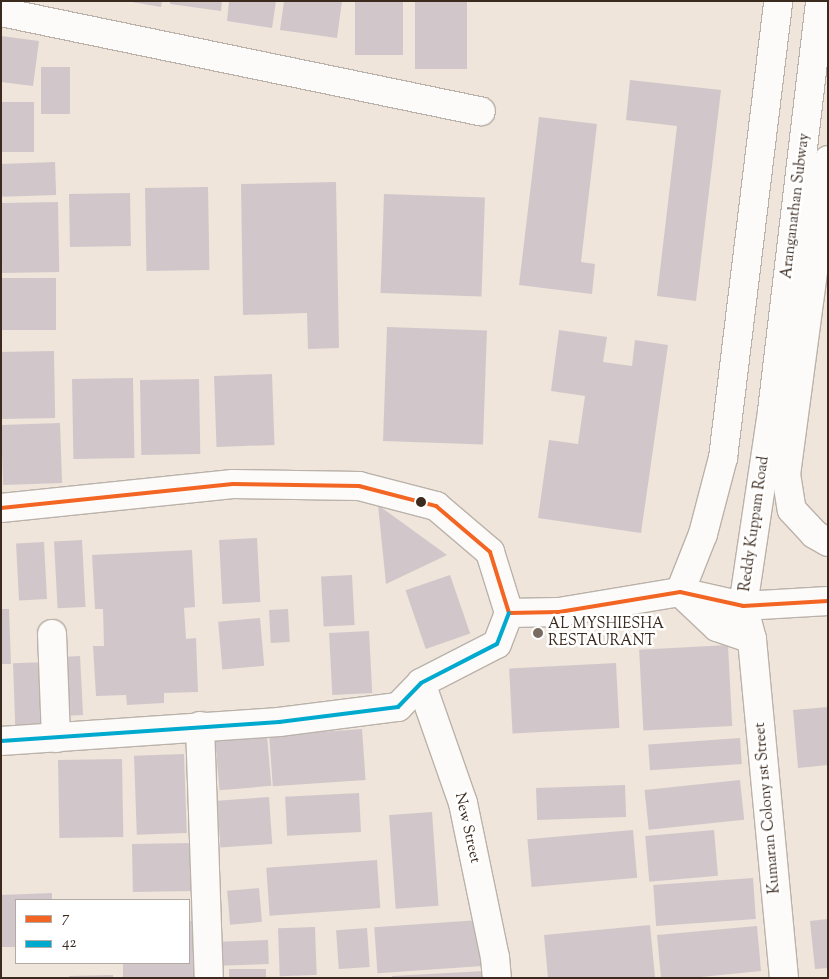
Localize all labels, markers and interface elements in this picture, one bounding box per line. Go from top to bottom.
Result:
street label: Aranganathan Subway [778,132,814,280]
street label: Reddy Kuppam Road [737,455,773,593]
unlabelled marker [416,497,426,507]
place label: AL MYSHIESHA RESTAURANT [548,615,664,650]
marker: AL MYSHIESHA RESTAURANT [532,627,544,639]
street label: Kumaran Colony 1st Street [752,722,784,894]
street label: New Street [450,791,484,865]
legend [15,899,190,964]
text: 7 [62,908,70,929]
text: 42 [62,933,77,954]

